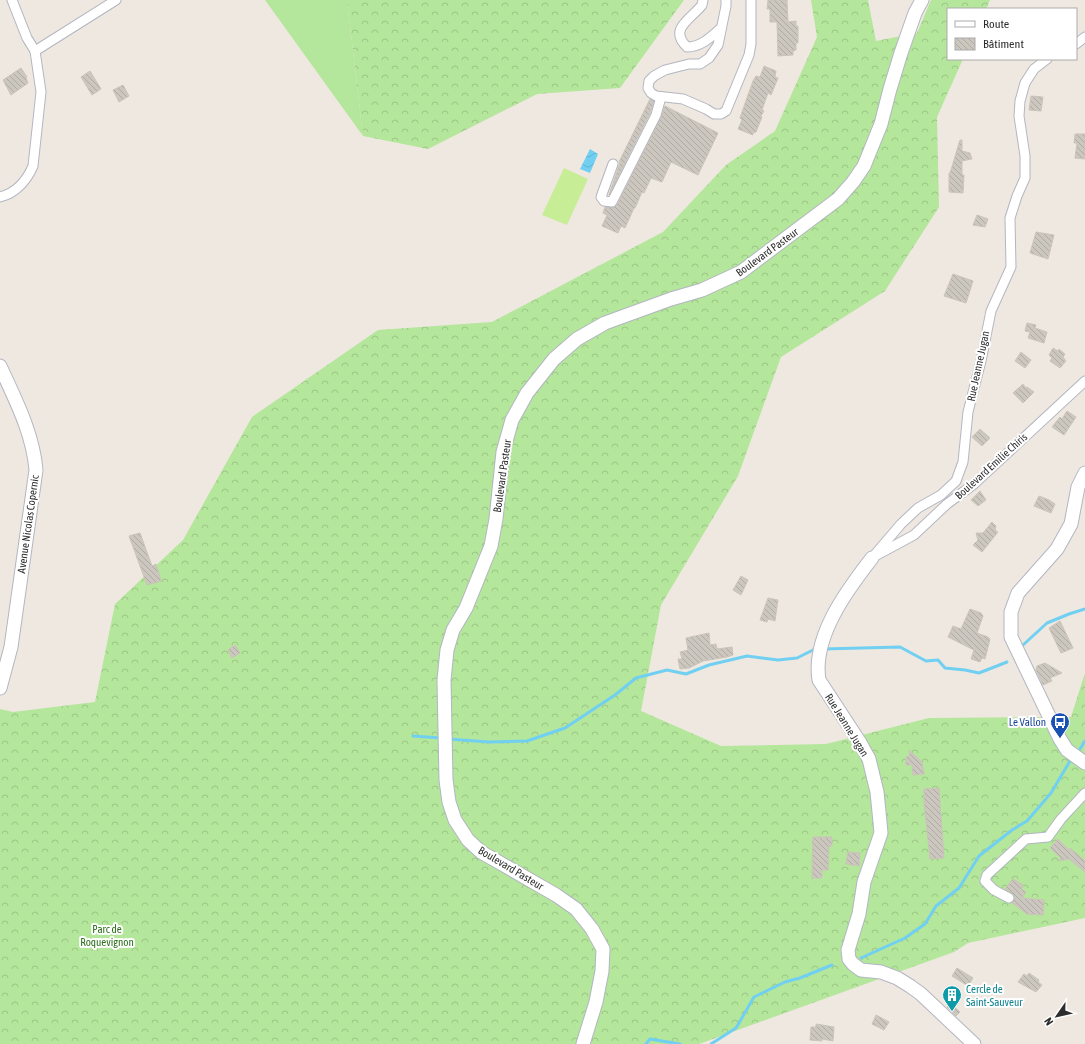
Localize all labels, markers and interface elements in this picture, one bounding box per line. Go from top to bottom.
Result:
legend [947,8,1077,60]
text: Route [983,17,1009,31]
text: Bâtiment [983,37,1024,51]
street label: Boulevard Pasteur [734,225,801,279]
street label: Rue Jeanne Jugan [965,330,991,402]
street label: Boulevard Emilie Chiris [953,431,1029,501]
street label: Boulevard Pasteur [491,438,513,513]
street label: Avenue Nicolas Copernic [15,473,41,574]
street label: Rue Jeanne Jugan [823,691,871,759]
bus stop icon: Le Vallon [1049,711,1071,739]
place label: Le Vallon [1009,716,1046,728]
street label: Boulevard Pasteur [476,844,546,893]
park label: Parc de Roquevignon [80,923,134,948]
place label: Cercle de Saint-Sauveur [966,983,1023,1008]
building icon: Cercle de Saint-Sauveur [941,984,963,1012]
north arrow [1037,996,1077,1036]
text: N [1042,1016,1056,1028]

